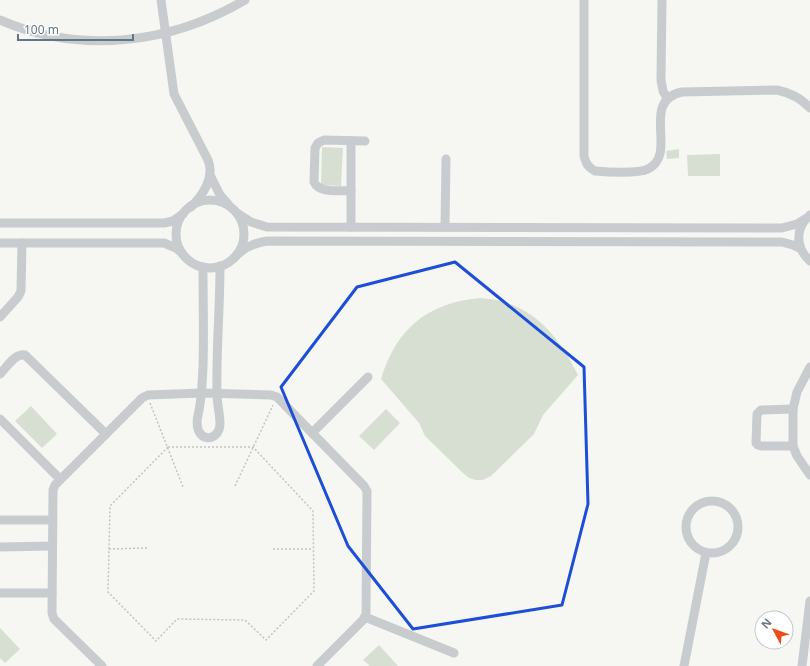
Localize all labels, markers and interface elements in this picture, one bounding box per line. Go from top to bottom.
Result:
scale bar [18,16,133,42]
text: 100 m [24,21,59,38]
north arrow [754,610,794,650]
text: N [757,615,775,631]

